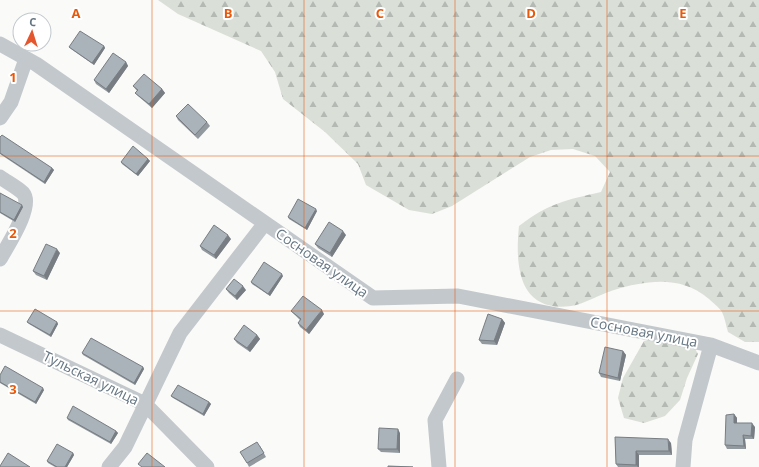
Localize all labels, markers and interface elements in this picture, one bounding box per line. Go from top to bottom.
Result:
text: A [72,4,81,22]
text: B [224,4,233,22]
text: C [376,4,384,22]
text: D [526,4,536,22]
text: E [679,4,687,22]
north arrow [12,12,52,52]
text: С [29,14,37,29]
text: 1 [9,68,17,86]
text: 2 [9,224,17,242]
street label: Сосновая улица [272,224,372,302]
street label: Сосновая улица [589,312,699,351]
street label: Тульская улица [40,346,142,409]
text: 3 [9,380,17,398]

